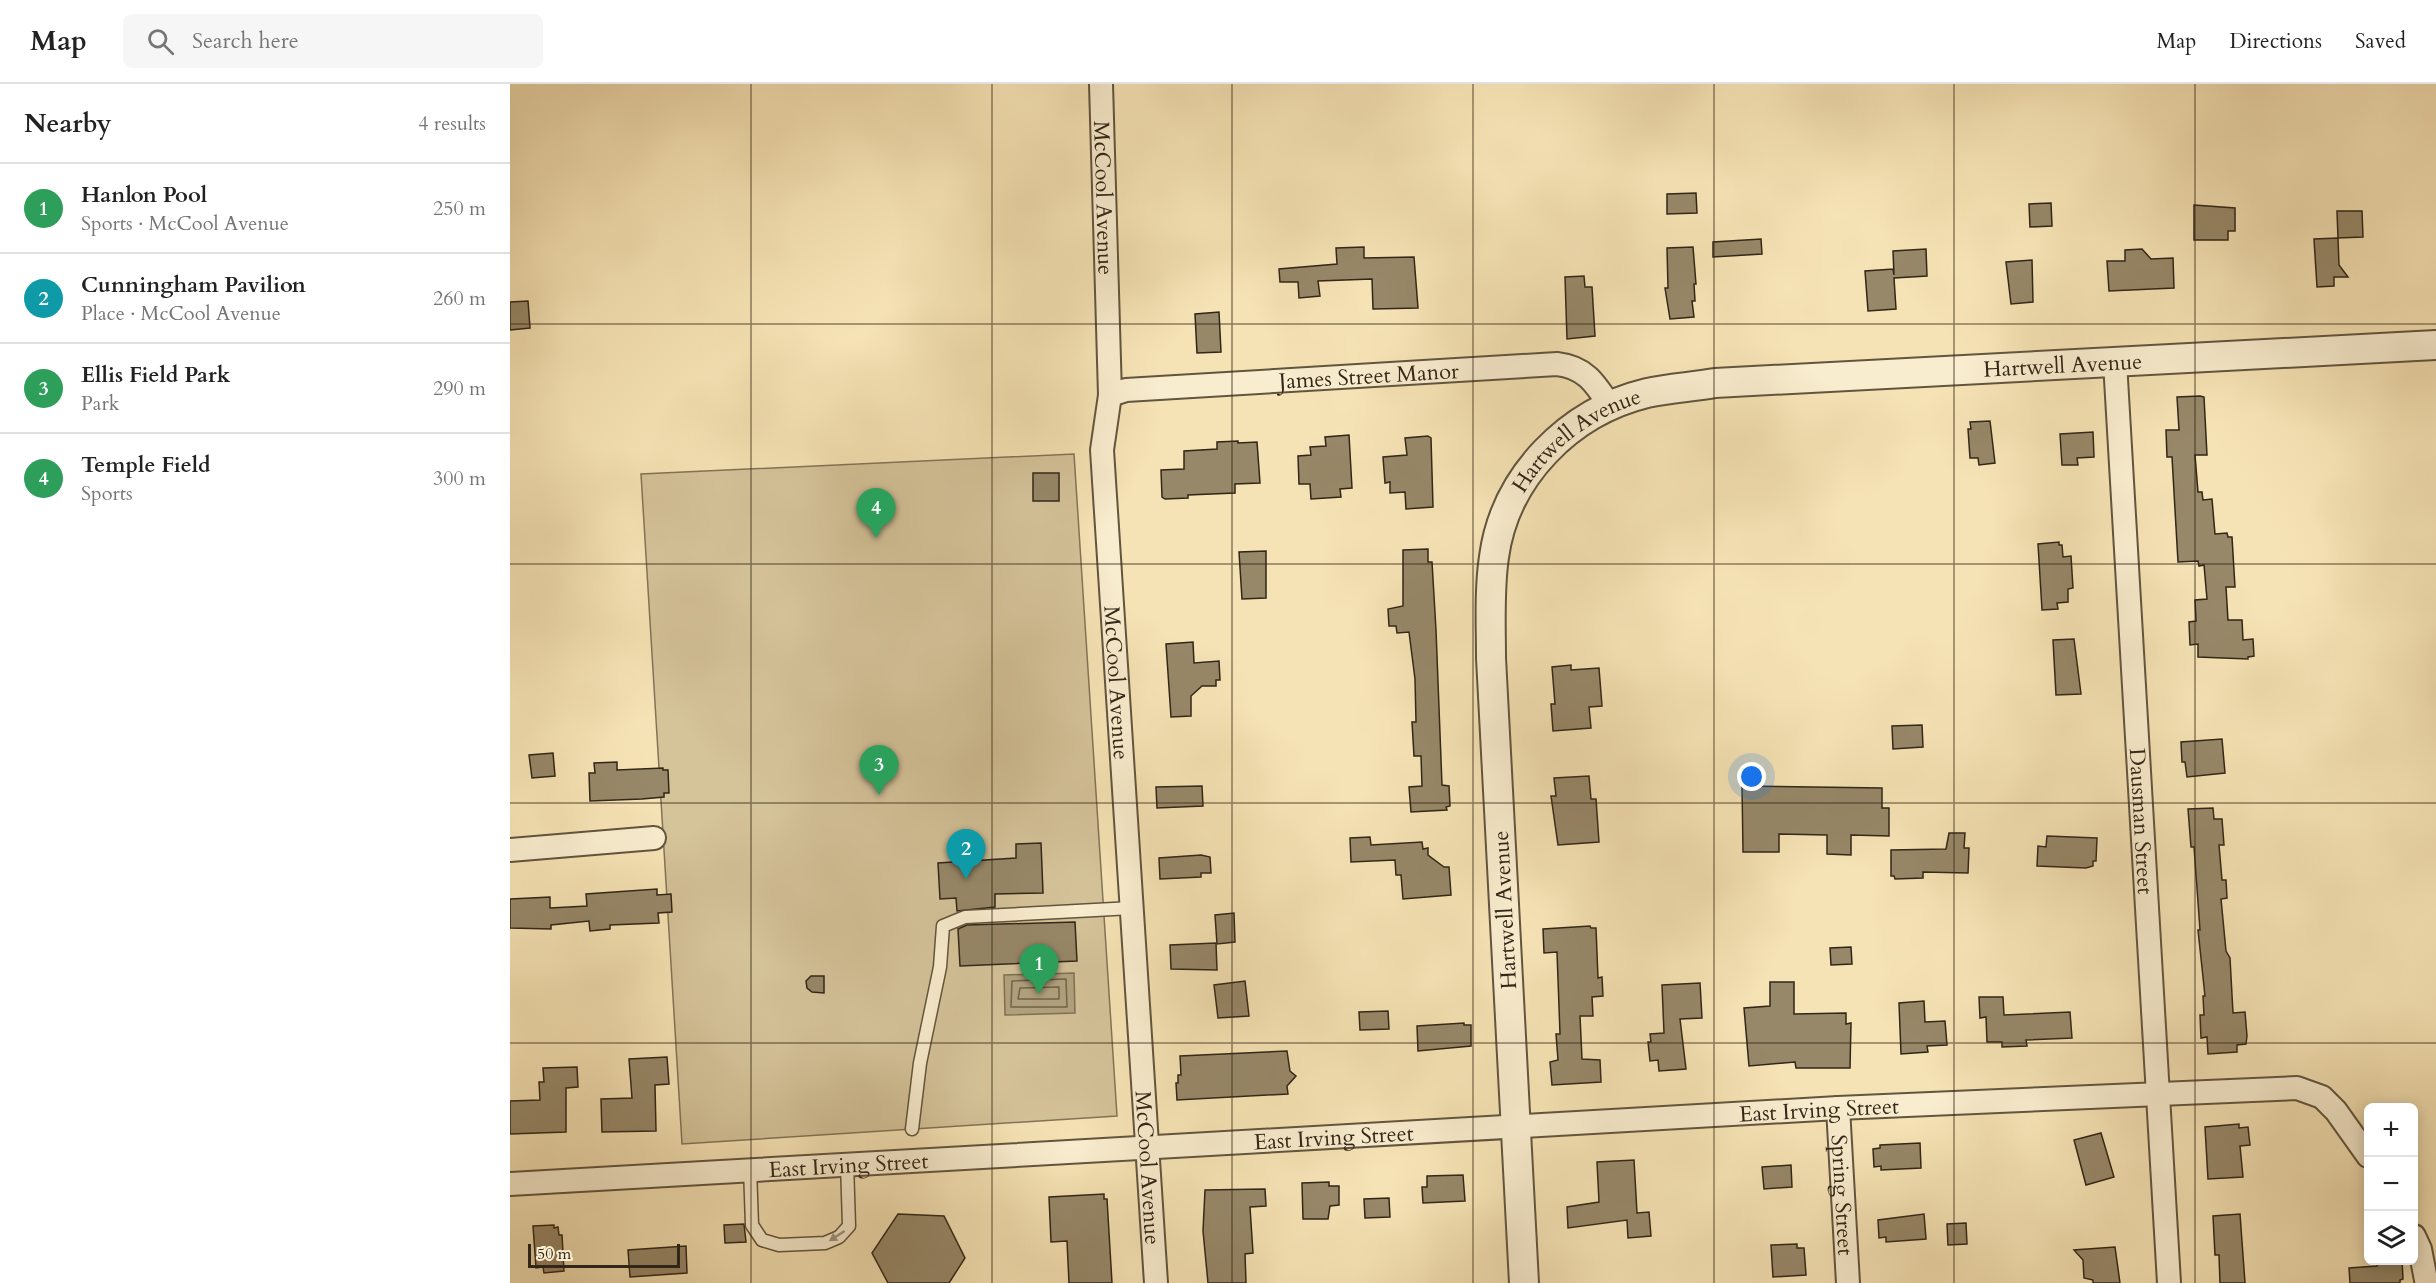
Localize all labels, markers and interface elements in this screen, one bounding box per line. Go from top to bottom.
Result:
search box [123,14,543,68]
text: Map [30,22,87,60]
icon: search [144,25,177,58]
text: Search here [192,26,299,56]
text: Map [2156,27,2196,56]
text: Directions [2229,27,2322,56]
text: Saved [2355,27,2406,56]
text: Nearby [24,106,112,141]
text: 4 results [418,110,486,137]
street label: McCool Avenue [1086,120,1121,276]
text: Hanlon Pool [81,180,207,210]
text: 1 [38,195,49,222]
text: 250 m [433,195,486,222]
text: Sports · McCool Avenue [81,210,289,237]
text: Cunningham Pavilion [81,270,306,300]
text: 2 [38,285,49,312]
text: 260 m [433,285,486,312]
text: Place · McCool Avenue [81,300,281,327]
street label: Hartwell Avenue [1983,347,2143,385]
street label: James Street Manor [1275,356,1461,397]
text: Ellis Field Park [81,360,231,390]
text: 3 [38,375,49,402]
text: 290 m [433,375,486,402]
street label: Hartwell Avenue [1505,381,1644,498]
text: Park [81,390,119,417]
text: Temple Field [81,450,211,480]
text: 4 [38,465,49,492]
text: 300 m [433,465,486,492]
text: Sports [81,480,133,507]
pin: 4 [856,488,896,538]
street label: McCool Avenue [1096,605,1136,761]
pin: 3 [860,746,898,795]
street label: Dausman Street [2122,747,2160,895]
your location [1737,762,1766,791]
pin: 2 [946,830,986,879]
street label: Hartwell Avenue [1486,830,1524,990]
pin: 1 [1020,944,1058,994]
street label: McCool Avenue [1128,1090,1167,1246]
street label: East Irving Street [1738,1091,1899,1130]
map controls [2364,1103,2418,1265]
button: + [2364,1103,2418,1157]
street label: East Irving Street [1253,1118,1414,1157]
street label: Spring Street [1824,1134,1860,1256]
street label: East Irving Street [768,1146,929,1185]
button: − [2364,1157,2418,1211]
button: layers [2364,1211,2418,1265]
one-way arrow [829,1230,846,1241]
scale bar [528,1241,680,1268]
text: 50 m [537,1243,571,1265]

